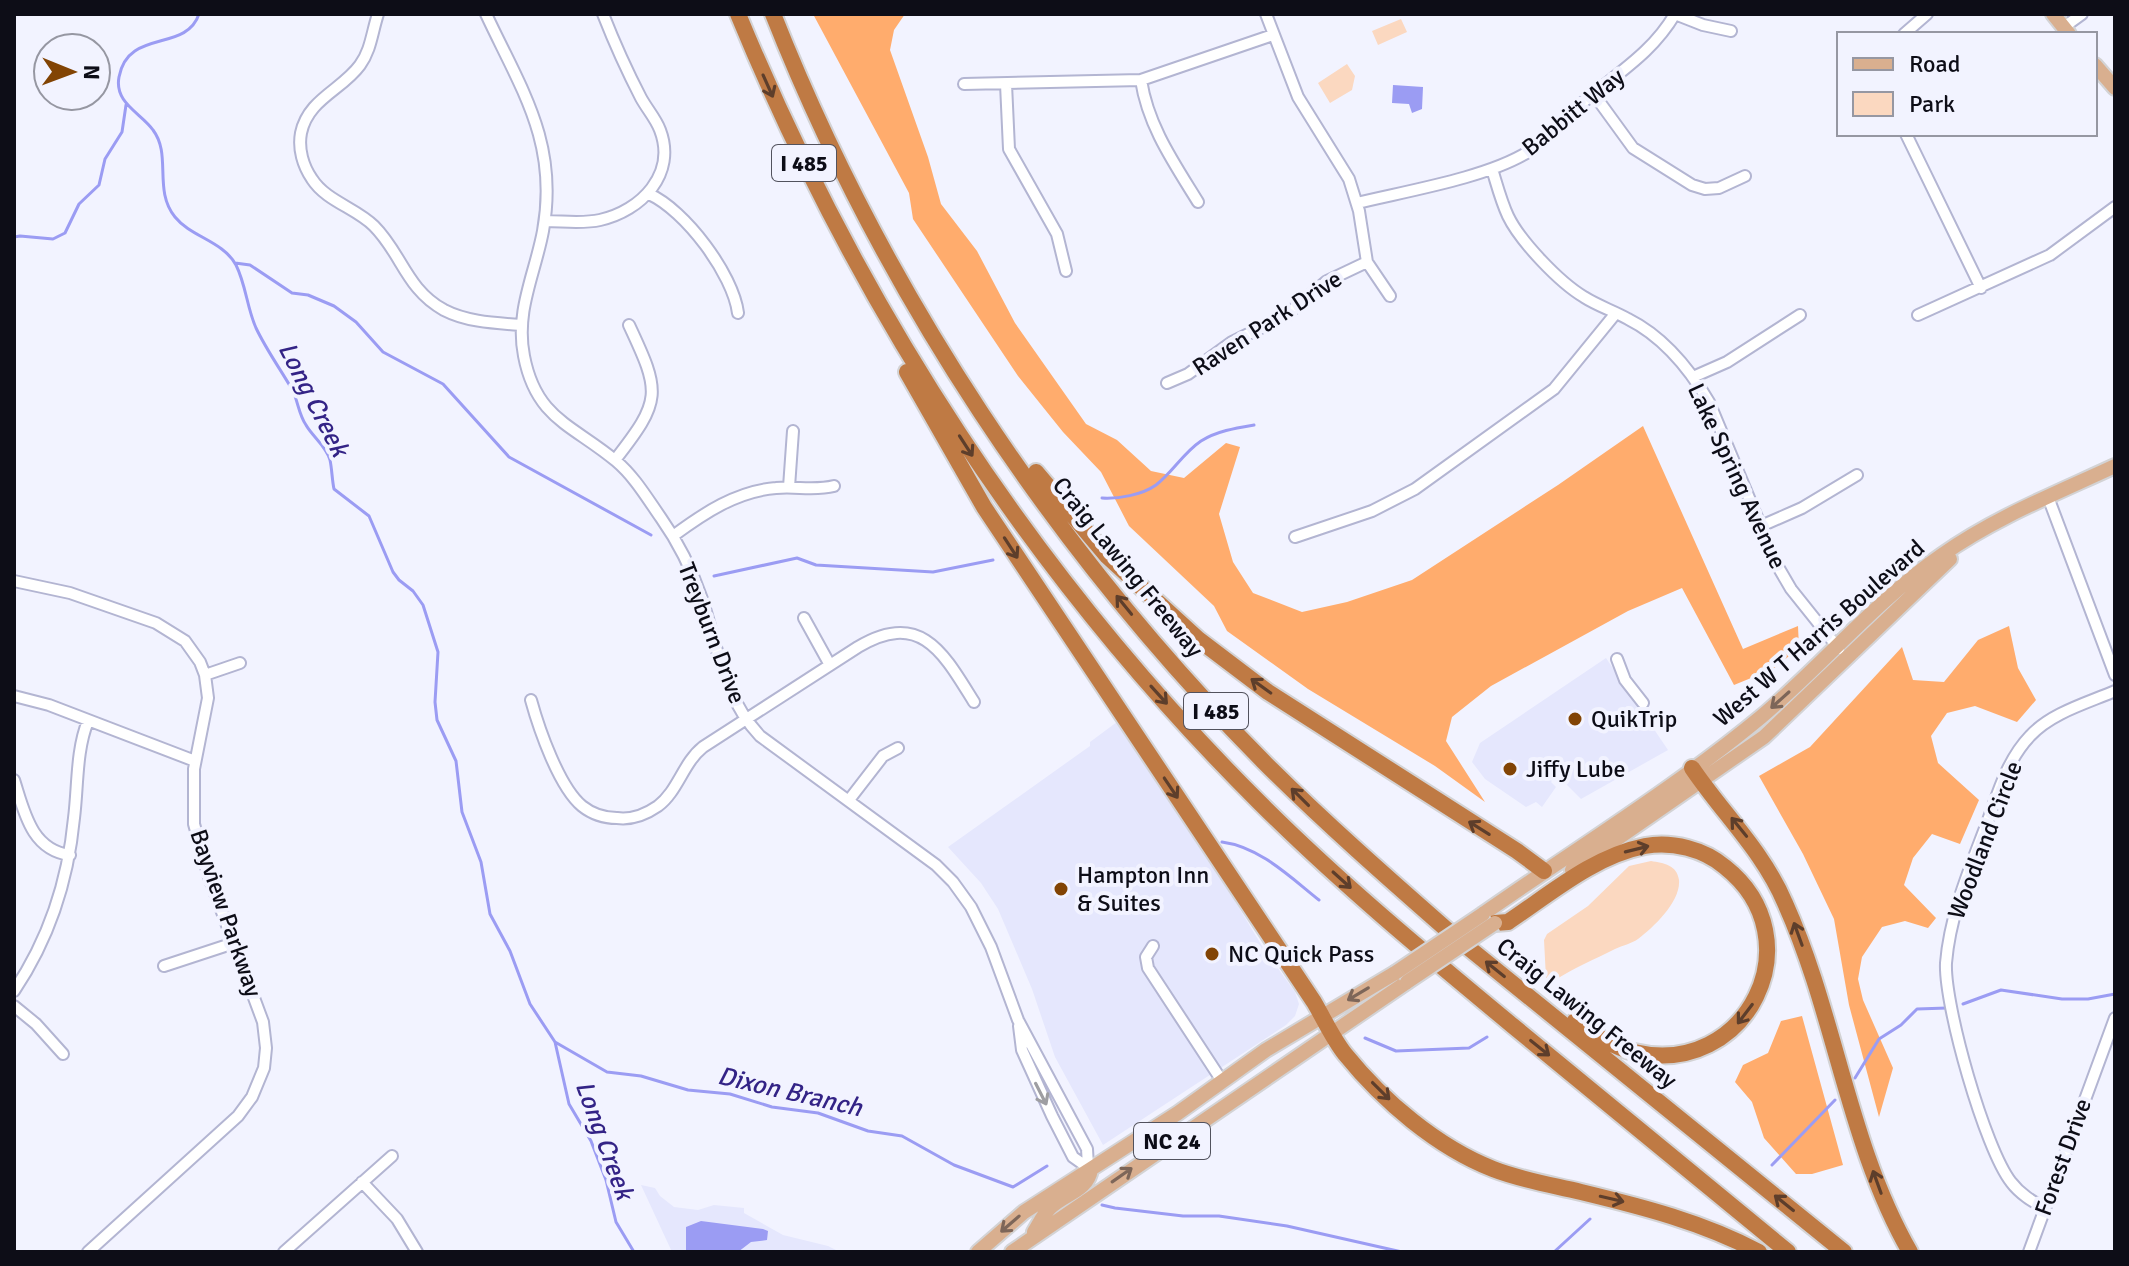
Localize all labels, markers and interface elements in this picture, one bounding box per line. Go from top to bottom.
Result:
north arrow [32,32,112,112]
legend [1837,32,2097,136]
text: Road [1909,49,1960,79]
street label: Babbitt Way [1516,62,1630,162]
text: N [78,64,105,80]
one-way arrow [762,73,777,98]
text: Park [1909,89,1955,119]
road number: I 485 [772,145,836,181]
street label: Raven Park Drive [1187,264,1347,382]
water label: Long Creek [271,337,356,464]
street label: Lake Spring Avenue [1681,378,1793,574]
one-way arrow [957,434,974,456]
street label: Craig Lawing Freeway [1046,471,1210,663]
street label: West W T Harris Boulevard [1707,533,1931,733]
one-way arrow [1003,537,1019,559]
street label: Treyburn Drive [671,558,753,708]
one-way arrow [1115,596,1133,616]
one-way arrow [1251,678,1272,695]
one-way arrow [1150,685,1168,705]
one-way arrow [1770,690,1790,708]
road number: I 485 [1184,693,1248,729]
place label: QuikTrip [1591,704,1677,734]
marker: QuikTrip [1566,710,1584,728]
place label: Jiffy Lube [1526,754,1625,784]
street label: Woodland Circle [1941,757,2029,923]
marker: Jiffy Lube [1501,760,1519,778]
one-way arrow [1163,776,1179,798]
one-way arrow [1290,787,1309,807]
one-way arrow [1730,817,1747,838]
one-way arrow [1468,819,1491,835]
street label: Bayview Parkway [183,825,269,1001]
one-way arrow [1623,841,1649,856]
place label: Hampton Inn & Suites [1077,860,1209,918]
one-way arrow [1331,871,1351,889]
marker: Hampton Inn & Suites [1052,880,1070,898]
one-way arrow [1789,922,1804,947]
street label: Craig Lawing Freeway [1491,931,1683,1095]
place label: NC Quick Pass [1228,939,1374,969]
marker: NC Quick Pass [1203,945,1221,963]
one-way arrow [1485,960,1506,978]
one-way arrow [1347,986,1370,1002]
one-way arrow [1737,1003,1754,1024]
one-way arrow [1529,1039,1550,1057]
water label: Dixon Branch [714,1060,866,1124]
water label: Long Creek [568,1077,641,1206]
one-way arrow [1034,1081,1049,1105]
one-way arrow [1371,1081,1390,1100]
street label: Forest Drive [2028,1094,2098,1220]
road number: NC 24 [1134,1123,1210,1159]
one-way arrow [1110,1167,1132,1183]
one-way arrow [1869,1170,1883,1194]
one-way arrow [1598,1193,1624,1208]
one-way arrow [1774,1194,1795,1212]
one-way arrow [1000,1215,1020,1233]

